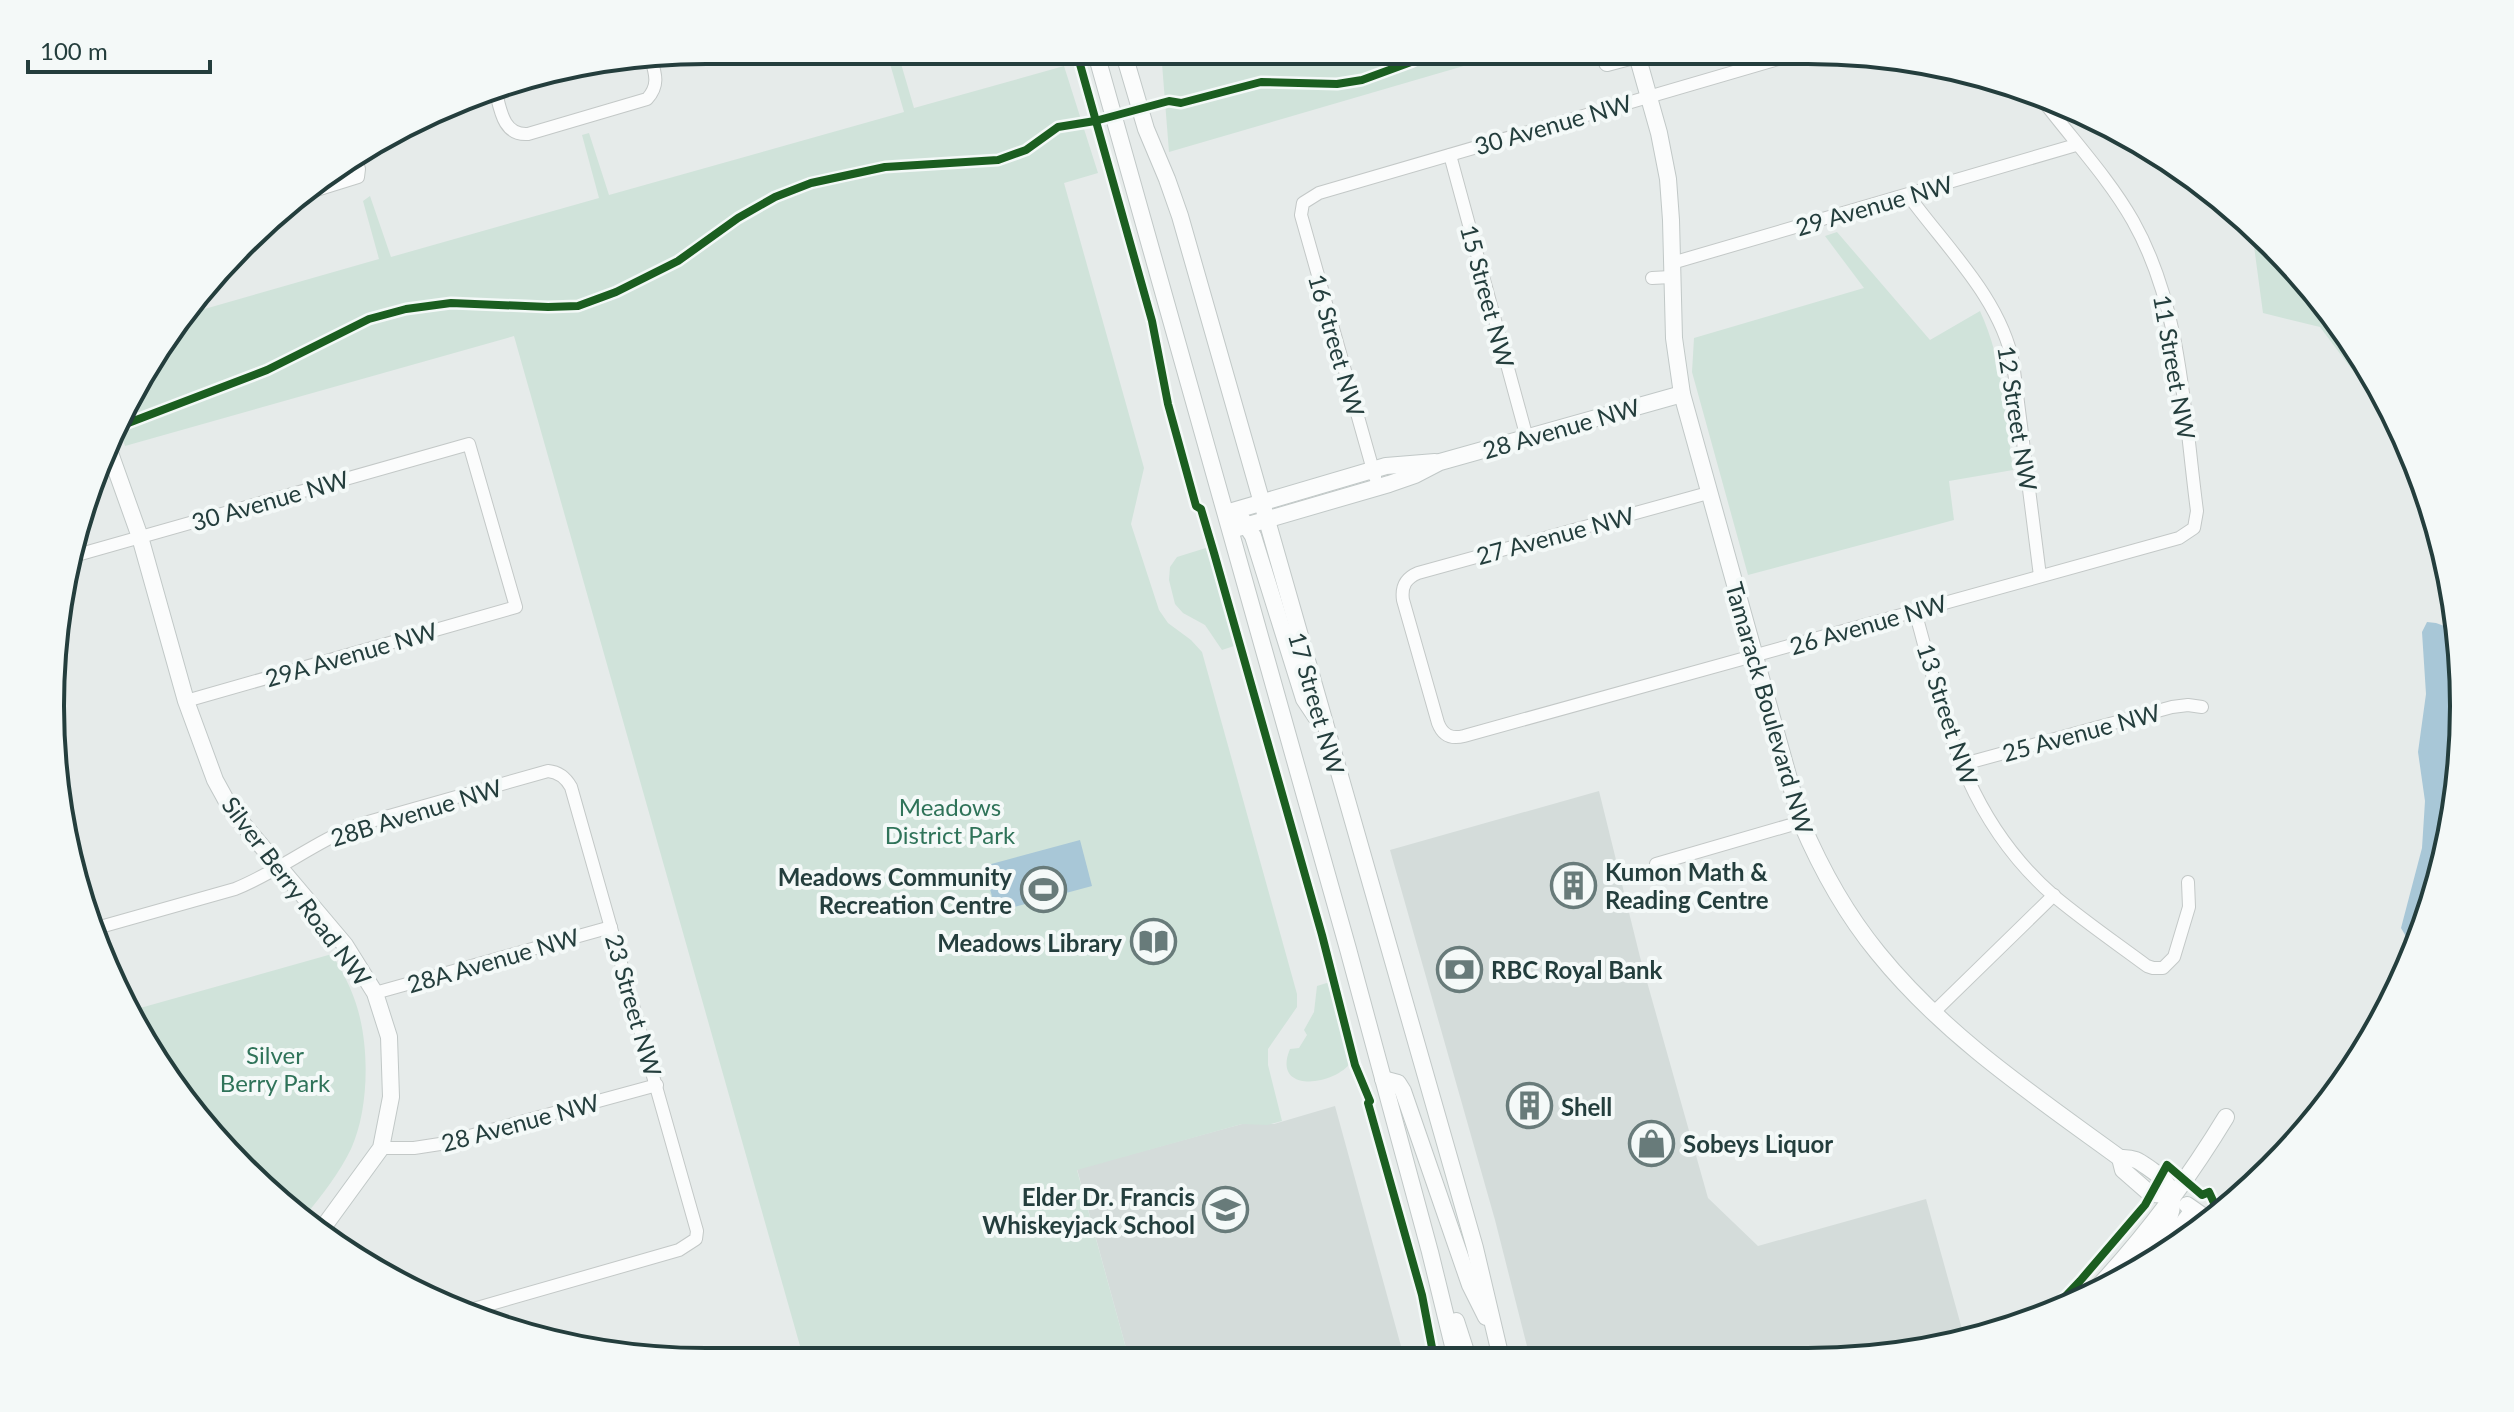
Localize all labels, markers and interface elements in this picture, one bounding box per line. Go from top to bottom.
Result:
scale bar [28,24,210,74]
text: 100 m [40,36,108,65]
street label: 30 Avenue NW [1471,88,1635,160]
street label: 29 Avenue NW [1792,169,1956,241]
street label: 15 Street NW [1455,221,1521,371]
street label: 16 Street NW [1303,271,1371,420]
street label: 11 Street NW [2148,292,2202,442]
street label: 12 Street NW [1992,343,2044,493]
street label: 28 Avenue NW [1479,392,1643,464]
street label: 30 Avenue NW [188,464,352,536]
street label: 27 Avenue NW [1473,500,1637,570]
street label: Tamarack Boulevard NW [1720,579,1820,837]
street label: 26 Avenue NW [1786,588,1950,660]
street label: 29A Avenue NW [262,616,440,692]
street label: 17 Street NW [1283,629,1351,778]
street label: 13 Street NW [1912,640,1984,788]
street label: 25 Avenue NW [1999,697,2163,767]
street label: 28B Avenue NW [327,772,505,852]
street label: Silver Berry Road NW [216,791,378,991]
park label: Meadows District Park [885,792,1016,849]
place label: Kumon Math & Reading Centre [1605,857,1769,914]
building icon: Kumon Math & Reading Centre [1550,861,1598,909]
place label: Meadows Community Recreation Centre [778,862,1012,919]
sports icon: Meadows Community Recreation Centre [1019,866,1067,914]
library icon: Meadows Library [1129,918,1177,966]
street label: 28A Avenue NW [404,922,582,998]
place label: Meadows Library [937,928,1122,957]
street label: 23 Street NW [600,931,668,1080]
bank icon: RBC Royal Bank [1436,945,1484,993]
place label: RBC Royal Bank [1491,955,1663,984]
park label: Silver Berry Park [220,1040,331,1097]
building icon: Shell [1506,1082,1554,1130]
street label: 28 Avenue NW [438,1087,602,1157]
place label: Shell [1561,1092,1612,1121]
shop icon: Sobeys Liquor [1628,1119,1676,1167]
place label: Sobeys Liquor [1683,1129,1833,1158]
place label: Elder Dr. Francis Whiskeyjack School [982,1182,1195,1239]
school or university icon: Elder Dr. Francis Whiskeyjack School [1202,1186,1250,1234]

